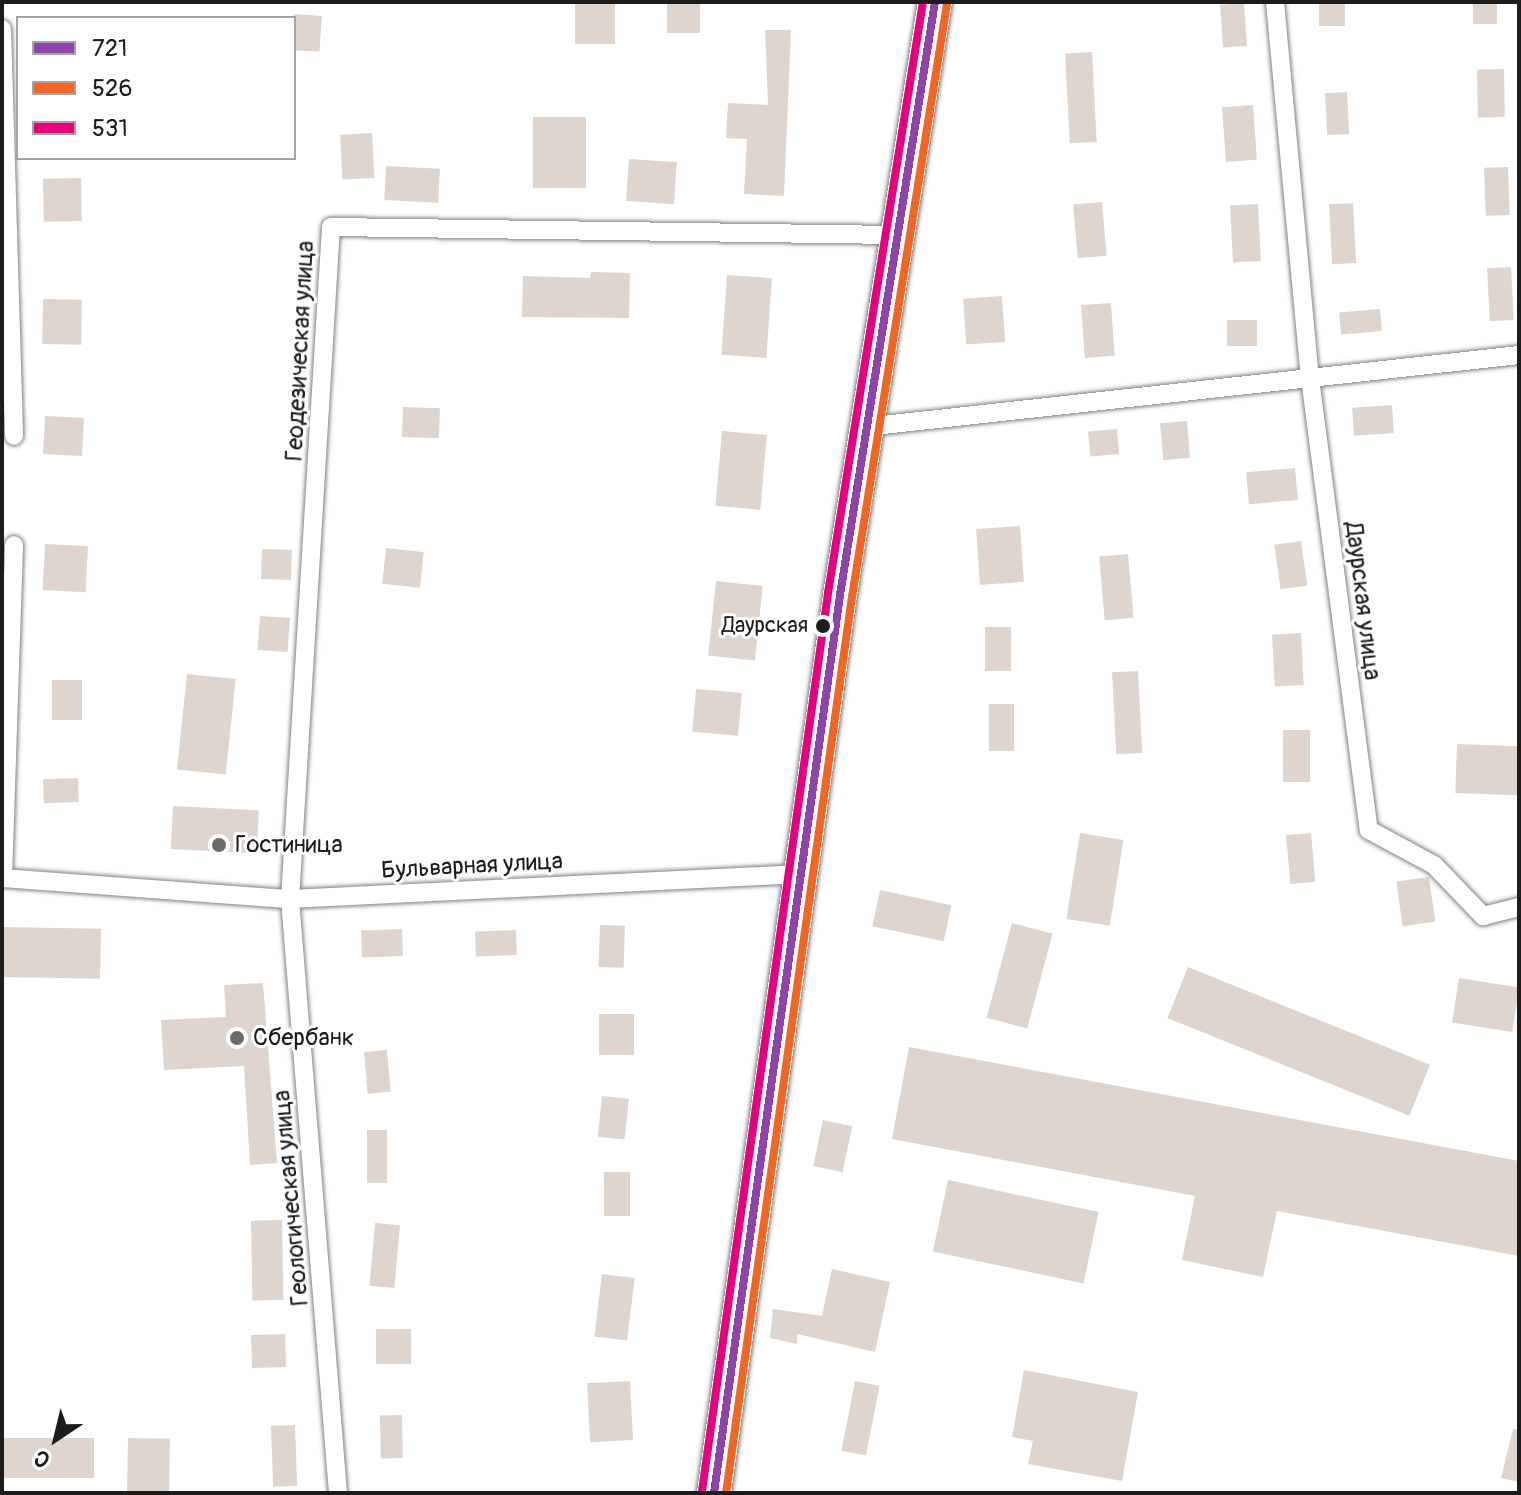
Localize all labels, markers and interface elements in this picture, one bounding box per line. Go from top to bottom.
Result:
legend [16,16,296,160]
text: 721 [92,34,128,63]
text: 526 [92,74,132,103]
text: 531 [92,114,128,143]
street label: Геодезическая улица [280,240,320,462]
street label: Даурская улица [1339,520,1387,682]
place label: Даурская [722,613,808,639]
marker: Даурская [815,618,831,634]
place label: Гостиница [235,831,343,859]
marker: Гостиница [210,836,228,854]
street label: Бульварная улица [380,847,564,885]
place label: Сбербанк [253,1024,354,1052]
marker: Сбербанк [228,1029,246,1047]
street label: Геологическая улица [267,1089,315,1307]
north arrow [16,1399,96,1479]
text: С [29,1443,56,1474]

